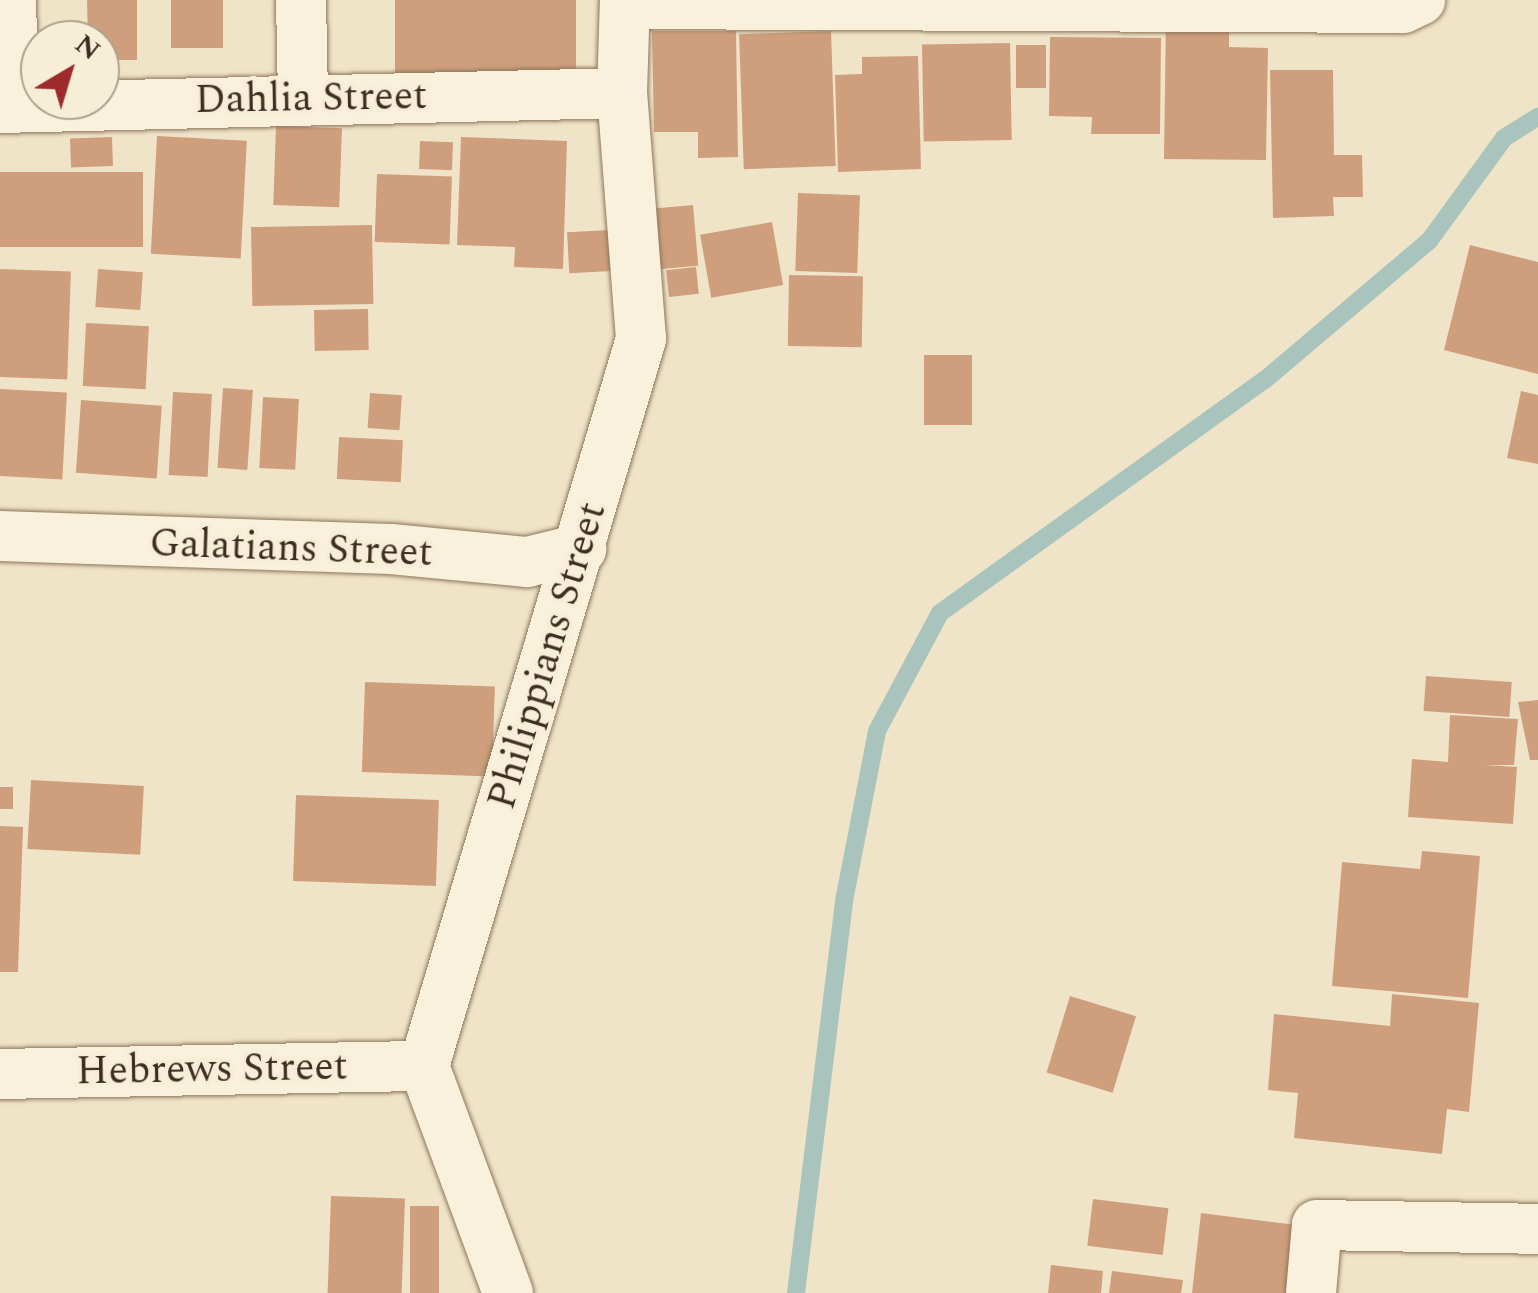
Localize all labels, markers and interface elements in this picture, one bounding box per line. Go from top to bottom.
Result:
north arrow [20,20,120,120]
text: N [65,24,110,72]
street label: Dahlia Street [194,73,428,125]
street label: Philippians Street [479,497,617,815]
street label: Galatians Street [149,520,433,578]
street label: Hebrews Street [76,1044,348,1096]

